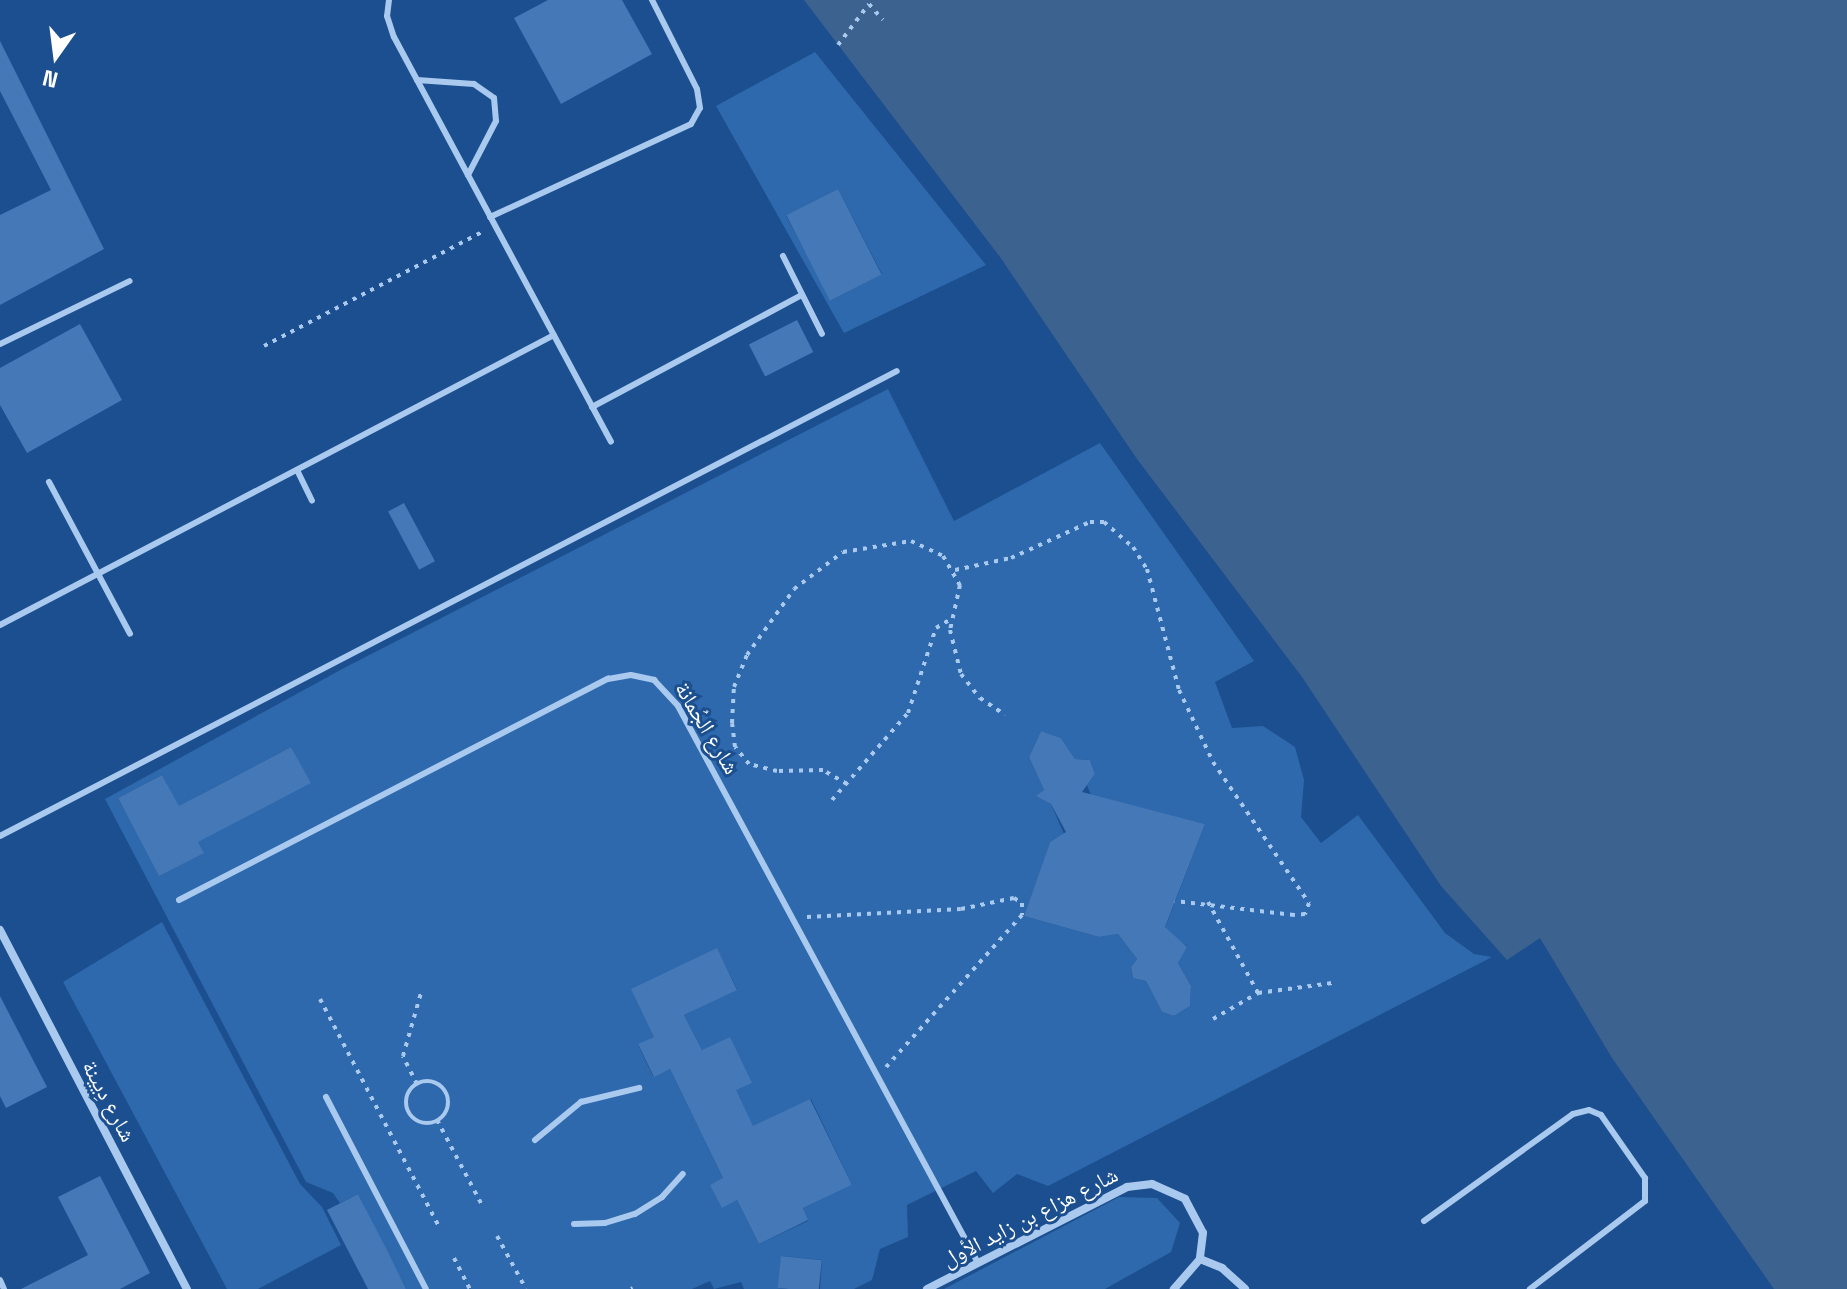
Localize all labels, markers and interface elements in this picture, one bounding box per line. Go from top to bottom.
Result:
north arrow [16,16,96,96]
text: N [40,64,61,95]
street label: شارع الجُمانة [669,677,745,779]
street label: شارع دِيينة [77,1056,141,1146]
street label: شارع هزاع بن زايد الأول [938,1161,1122,1273]

